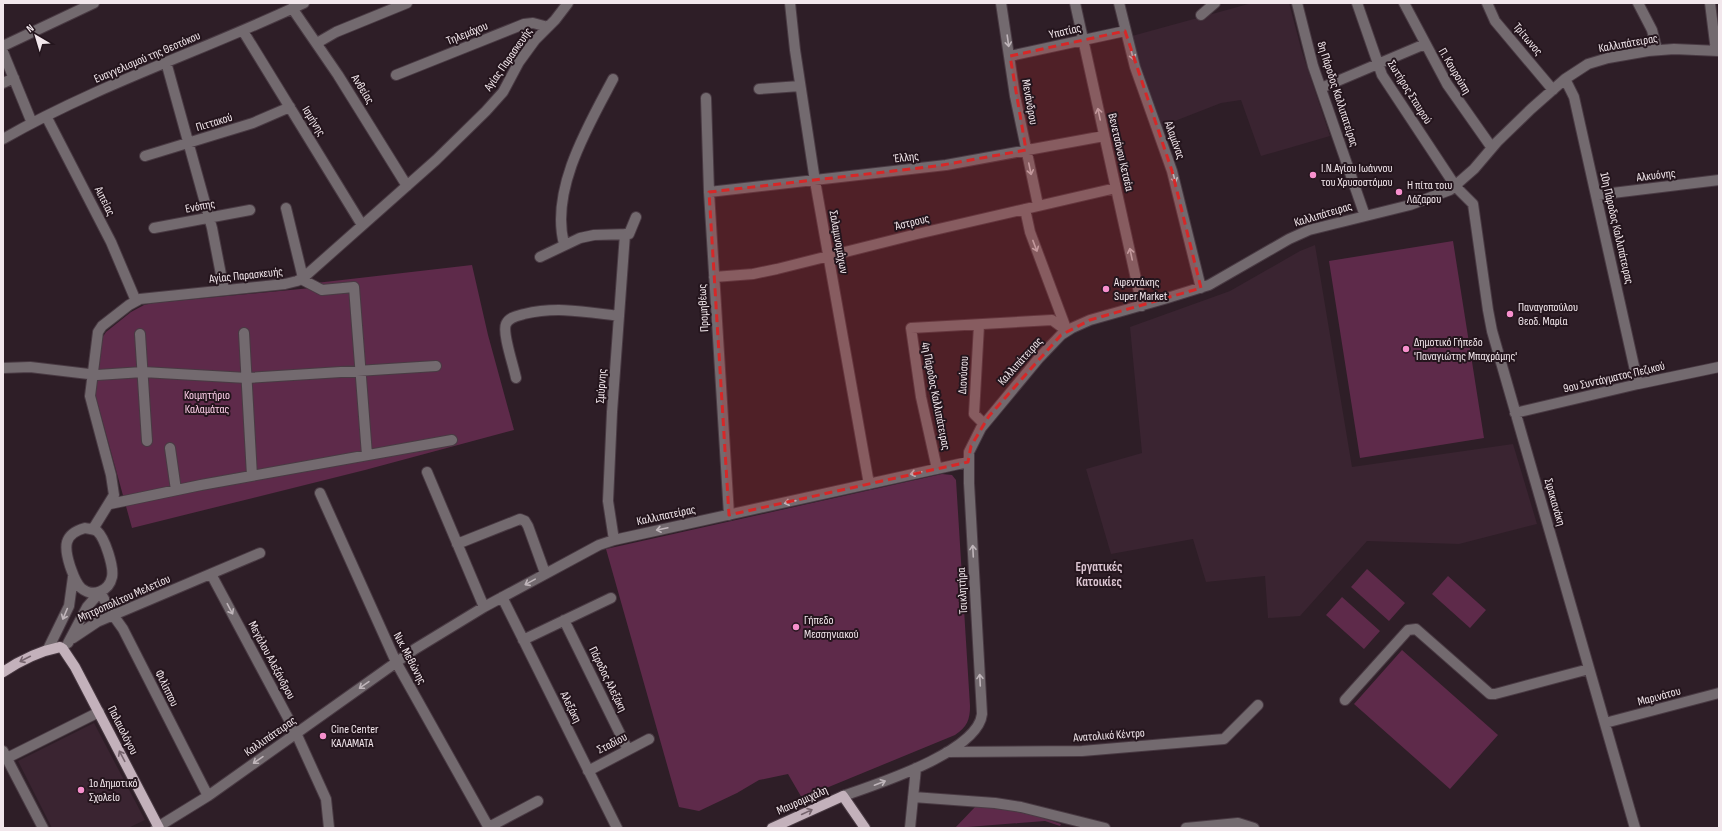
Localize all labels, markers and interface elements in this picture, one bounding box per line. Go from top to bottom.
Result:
north arrow [16,16,56,56]
street label: Τηλεμάχου [444,18,490,49]
street label: Υπατίας [1048,20,1083,42]
street label: Τρίτωνος [1510,20,1546,59]
text: N [24,22,37,35]
street label: Αγίας Παρασκευής [480,24,536,95]
street label: Ευαγγελισμού της Θεοτόκου [92,28,203,87]
street label: Καλλιπάτειρας [1597,31,1659,56]
one-way arrow [1004,34,1012,47]
street label: 8η Πάροδος Καλλιπατείρας [1313,40,1362,149]
street label: Π. Κουρούπη [1435,45,1474,97]
one-way arrow [1129,48,1136,61]
street label: Σωτήρος Σταυρού [1384,57,1435,127]
street label: Ανθείας [347,71,378,107]
street label: Μενάνδρου [1018,78,1041,126]
street label: Ισμήνης [299,103,329,139]
one-way arrow [1095,107,1103,120]
street label: Πιττακού [194,110,234,135]
street label: Βενετσάνου Κετσέα [1104,112,1137,192]
street label: Αλαμάνας [1160,118,1188,161]
street label: Έλλης [892,148,920,167]
place label: Ι.Ν.Αγίου Ιωάννου του Χρυσοστόμου [1321,161,1393,190]
one-way arrow [1027,163,1035,176]
street label: Αλκυόνης [1635,166,1677,185]
one-way arrow [1171,170,1178,183]
marker: Ι.Ν.Αγίου Ιωάννου του Χρυσοστόμου [1308,170,1318,180]
street label: 10η Πάροδος Καλλιπάτειρας [1596,171,1637,286]
place label: Η πίτα τοιυ Λάζαρου [1406,178,1452,207]
street label: Αιπείας [90,183,118,219]
marker: Η πίτα τοιυ Λάζαρου [1394,187,1404,197]
street label: Ενόπης [184,196,217,217]
street label: Καλλιπάτειρας [1292,198,1354,230]
street label: Σαλαμινομάχων [826,209,851,275]
street label: Άστρους [893,211,931,234]
one-way arrow [1032,240,1040,252]
one-way arrow [1126,248,1134,261]
street label: Αγίας Παρασκευής [207,264,284,287]
place label: Αφεντάκης Super Market [1113,275,1168,304]
street label: Προμηθέως [695,283,712,332]
marker: Αφεντάκης Super Market [1101,284,1111,294]
place label: Παναγοπούλου Θεοδ. Μαρία [1518,300,1578,329]
marker: Παναγοπούλου Θεοδ. Μαρία [1505,309,1515,319]
street label: Καλλιπάτειρας [995,334,1046,389]
place label: Δημοτικό Γήπεδο 'Παναγιώτης Μπαχράμης' [1414,335,1517,364]
street label: 4η Πάροδος Καλλιπάτειρας [918,341,953,452]
marker: Δημοτικό Γήπεδο 'Παναγιώτης Μπαχράμης' [1401,344,1411,354]
street label: Διονύσου [955,356,972,395]
street label: 9ου Συντάγματος Πεζικού [1562,358,1666,396]
street label: Σμύρνης [593,368,610,404]
park label: Κοιμητήριο Καλαμάτας [184,388,230,417]
one-way arrow [910,470,923,478]
street label: Σφακιανάκη [1541,477,1568,528]
one-way arrow [783,498,796,506]
street label: Καλλιπατείρας [635,502,697,529]
one-way arrow [656,526,669,534]
one-way arrow [969,545,976,558]
district label: Εργατικές Κατοικίες [1075,559,1123,590]
street label: Τσικλητήρα [954,567,971,615]
street label: Μητροπολίτου Μελετίου [76,571,173,626]
one-way arrow [524,579,536,586]
one-way arrow [227,602,234,614]
one-way arrow [61,608,69,620]
place label: Γήπεδο Μεσσηνιακού [804,613,859,642]
street label: Μεγάλου Αλεξάνδρου [245,619,298,702]
marker: Γήπεδο Μεσσηνιακού [791,622,801,632]
street label: Νικ. Μεθώνης [390,630,430,687]
street label: Πάροδος Αλεξάκη [585,644,630,714]
one-way arrow [19,656,31,663]
street label: Φιλίππου [151,667,182,709]
one-way arrow [977,674,984,687]
one-way arrow [359,681,370,689]
street label: Μαρινάτου [1636,684,1682,709]
street label: Αλεξάκη [556,688,585,725]
street label: Παλαιολόγου [104,703,141,757]
street label: Καλλιπάτειρας [241,713,299,760]
place label: Cine Center ΚΑΛΑΜΑΤΑ [331,722,379,751]
street label: Ανατολικό Κέντρο [1072,726,1145,746]
street label: Σταδίου [595,729,630,757]
marker: Cine Center ΚΑΛΑΜΑΤΑ [318,731,328,741]
one-way arrow [117,750,125,762]
one-way arrow [253,756,264,764]
place label: 1o Δημοτικό Σχολείο [89,776,138,805]
one-way arrow [873,778,885,786]
street label: Μαυρομιχάλη [774,782,830,818]
marker: 1o Δημοτικό Σχολείο [76,785,86,795]
one-way arrow [801,807,813,815]

